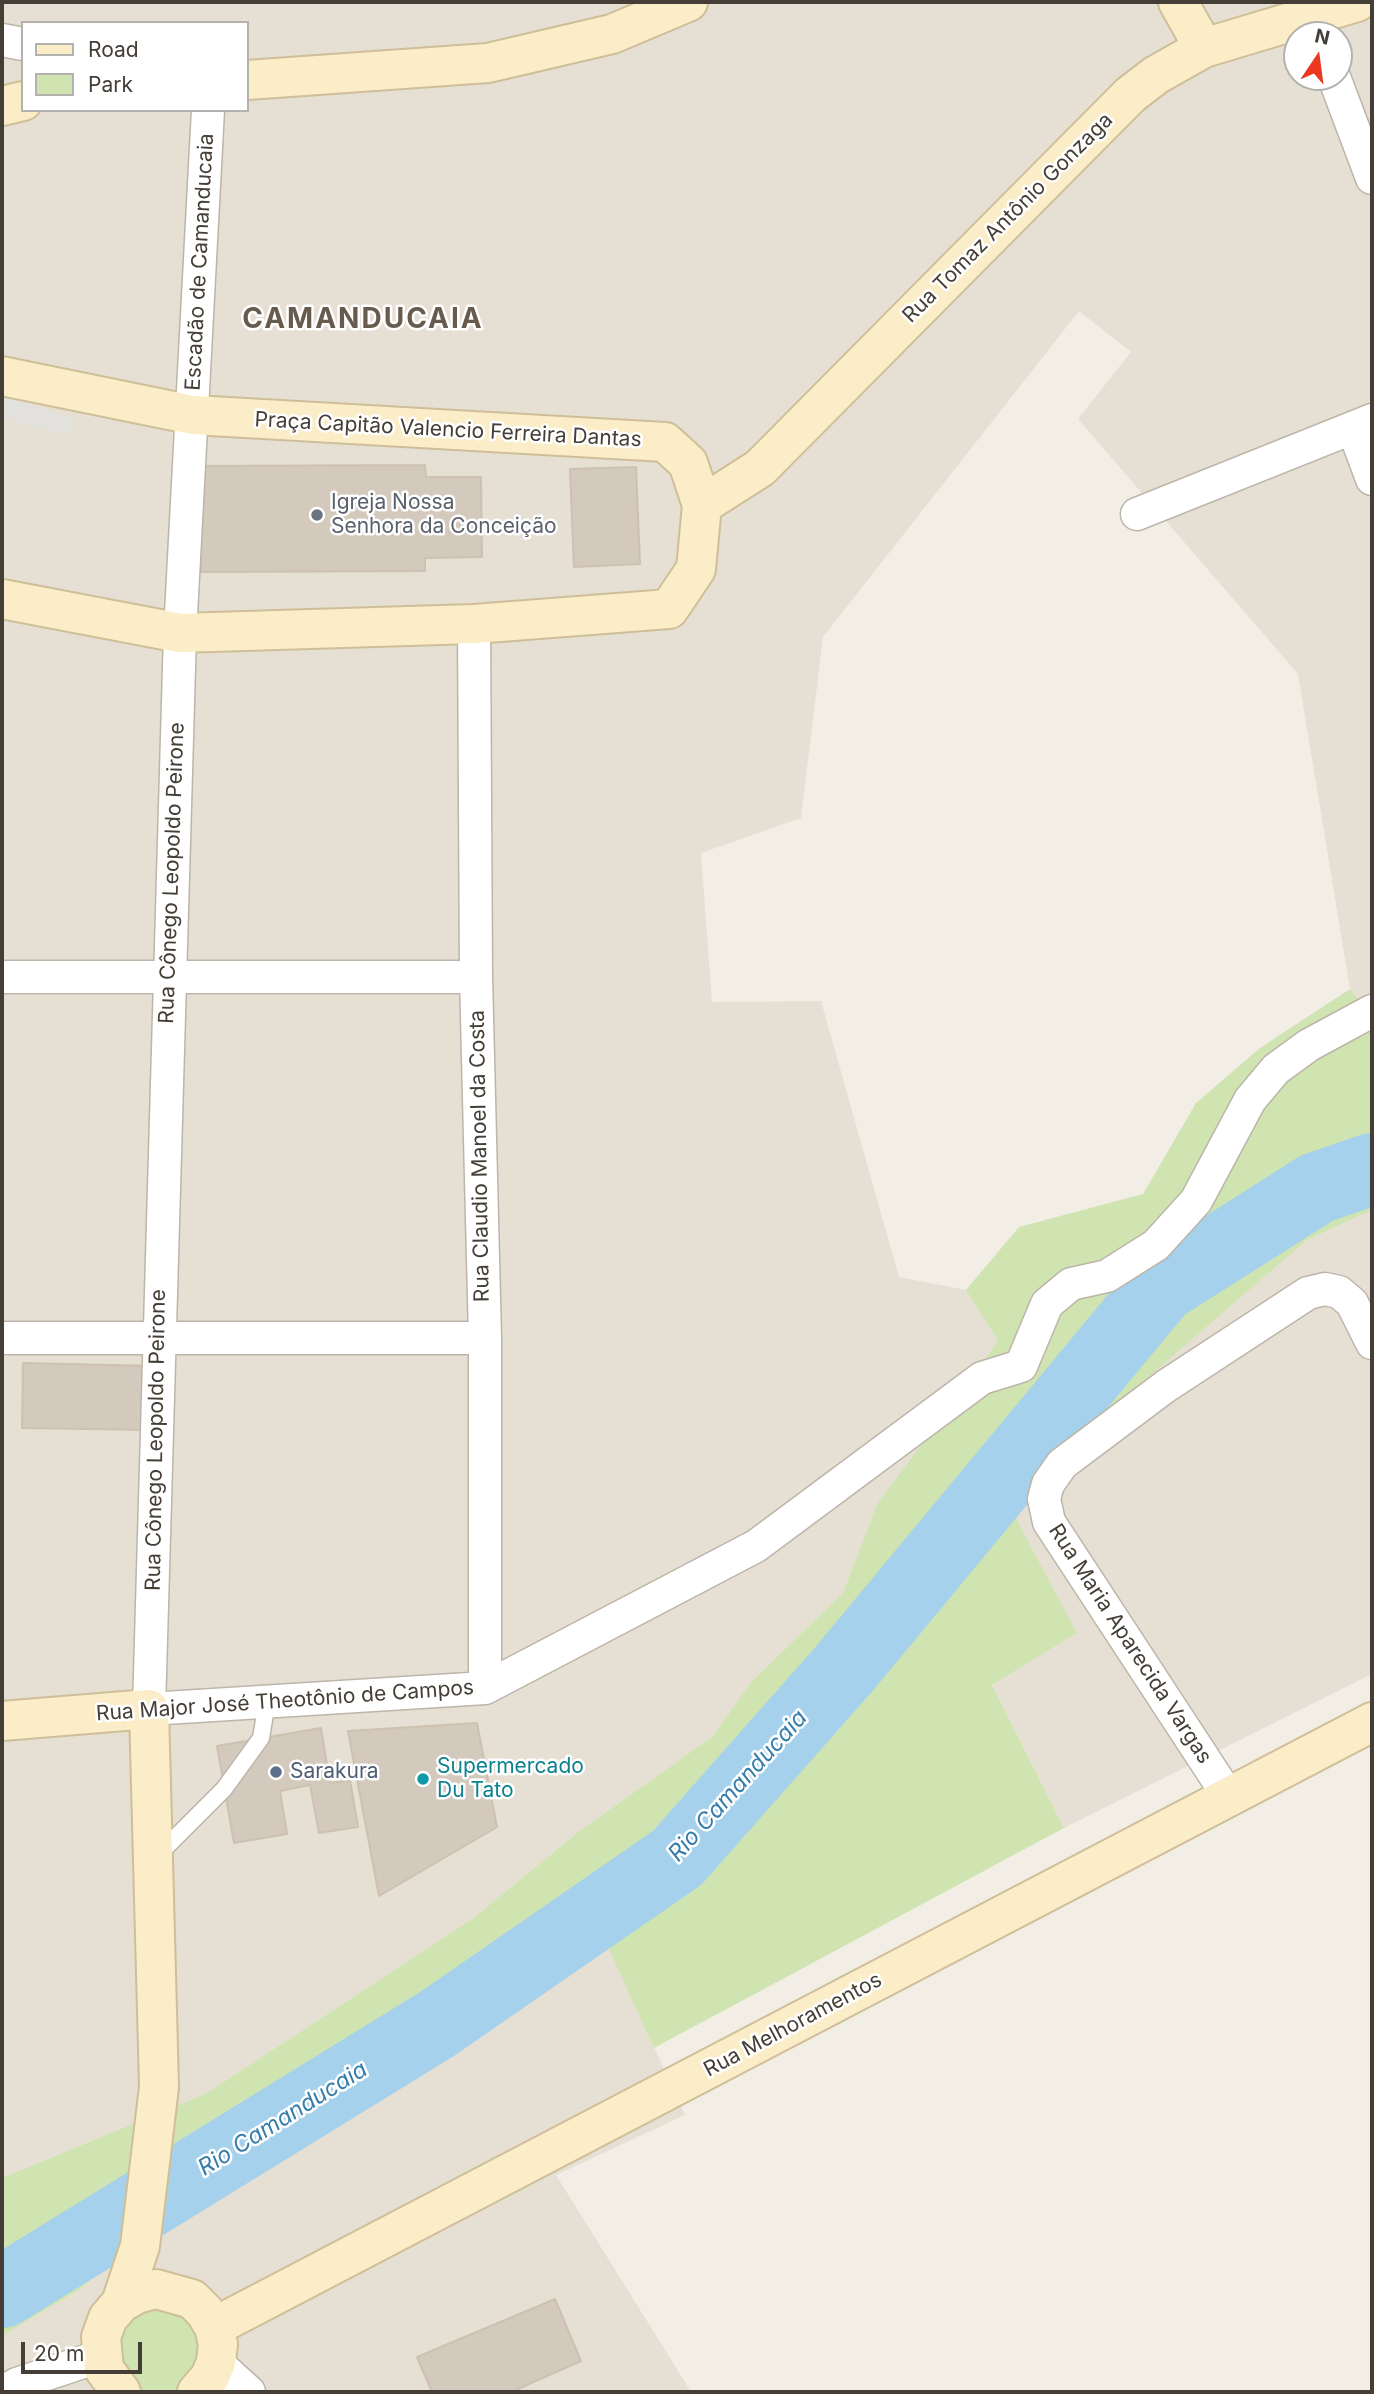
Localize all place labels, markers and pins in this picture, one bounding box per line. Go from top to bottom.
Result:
place label: Igreja Nossa Senhora da Conceição [331,490,557,540]
marker: Igreja Nossa Senhora da Conceição [309,507,325,523]
place label: Supermercado Du Tato [437,1754,584,1804]
place label: Sarakura [290,1759,379,1785]
marker: Sarakura [268,1764,284,1780]
marker: Supermercado Du Tato [415,1771,431,1787]

